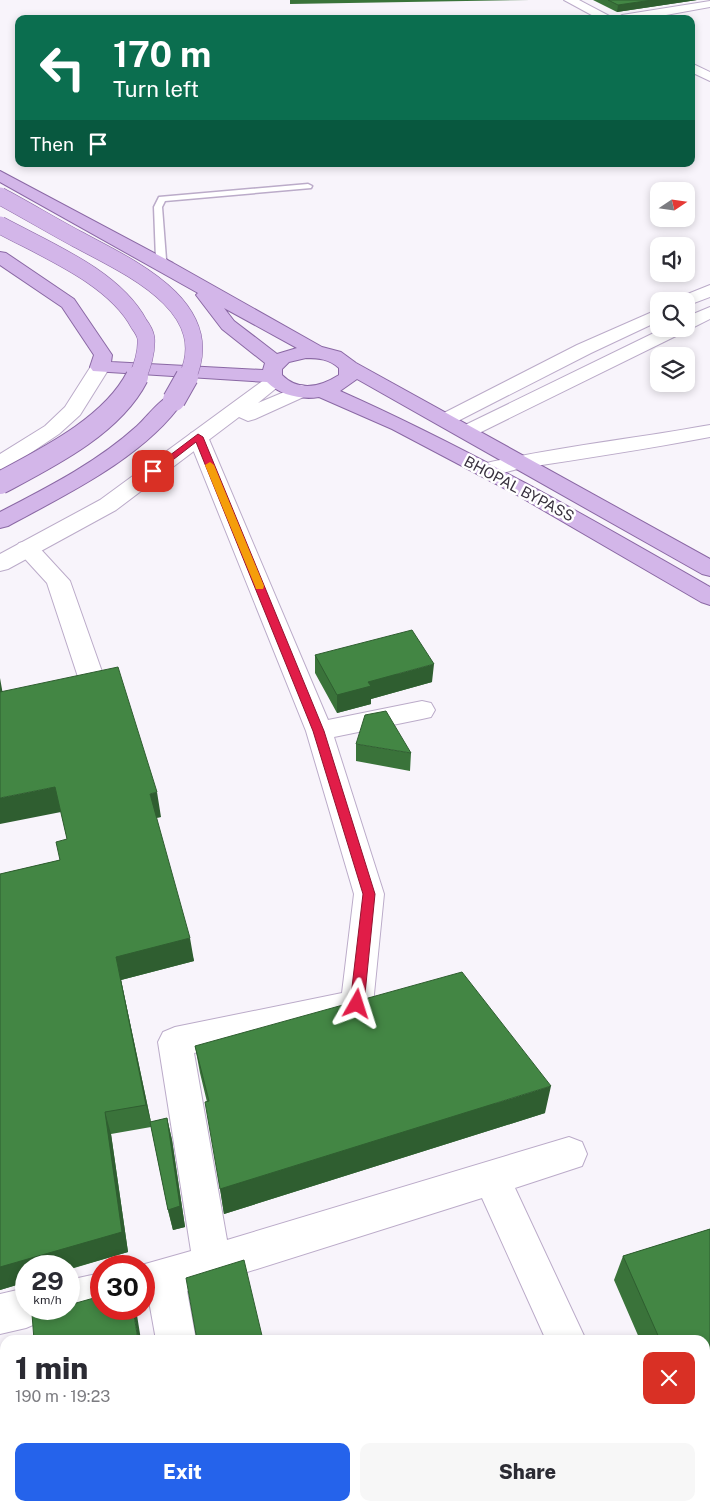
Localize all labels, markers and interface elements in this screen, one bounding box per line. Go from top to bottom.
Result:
text: 170 m [113,34,211,75]
icon: left [30,35,95,100]
text: Turn left [113,76,199,102]
icon: arrive [84,130,112,158]
text: Then [30,133,74,155]
north arrow [650,182,695,228]
map controls [650,182,695,392]
button: sound [650,237,695,282]
button: search [650,292,695,337]
button: layers [650,347,695,392]
pin [132,450,174,492]
street label: BHOPAL BYPASS [461,452,577,525]
icon: arrive [139,457,167,485]
position arrow [330,977,382,1029]
speed limit sign: 30 [90,1255,155,1320]
text: 29 [31,1266,64,1296]
text: km/h [33,1293,62,1307]
text: 1 min [15,1350,88,1386]
button: close [643,1352,695,1404]
text: 190 m · 19:23 [15,1387,110,1406]
button: Exit [15,1443,350,1501]
button: Share [360,1443,695,1501]

